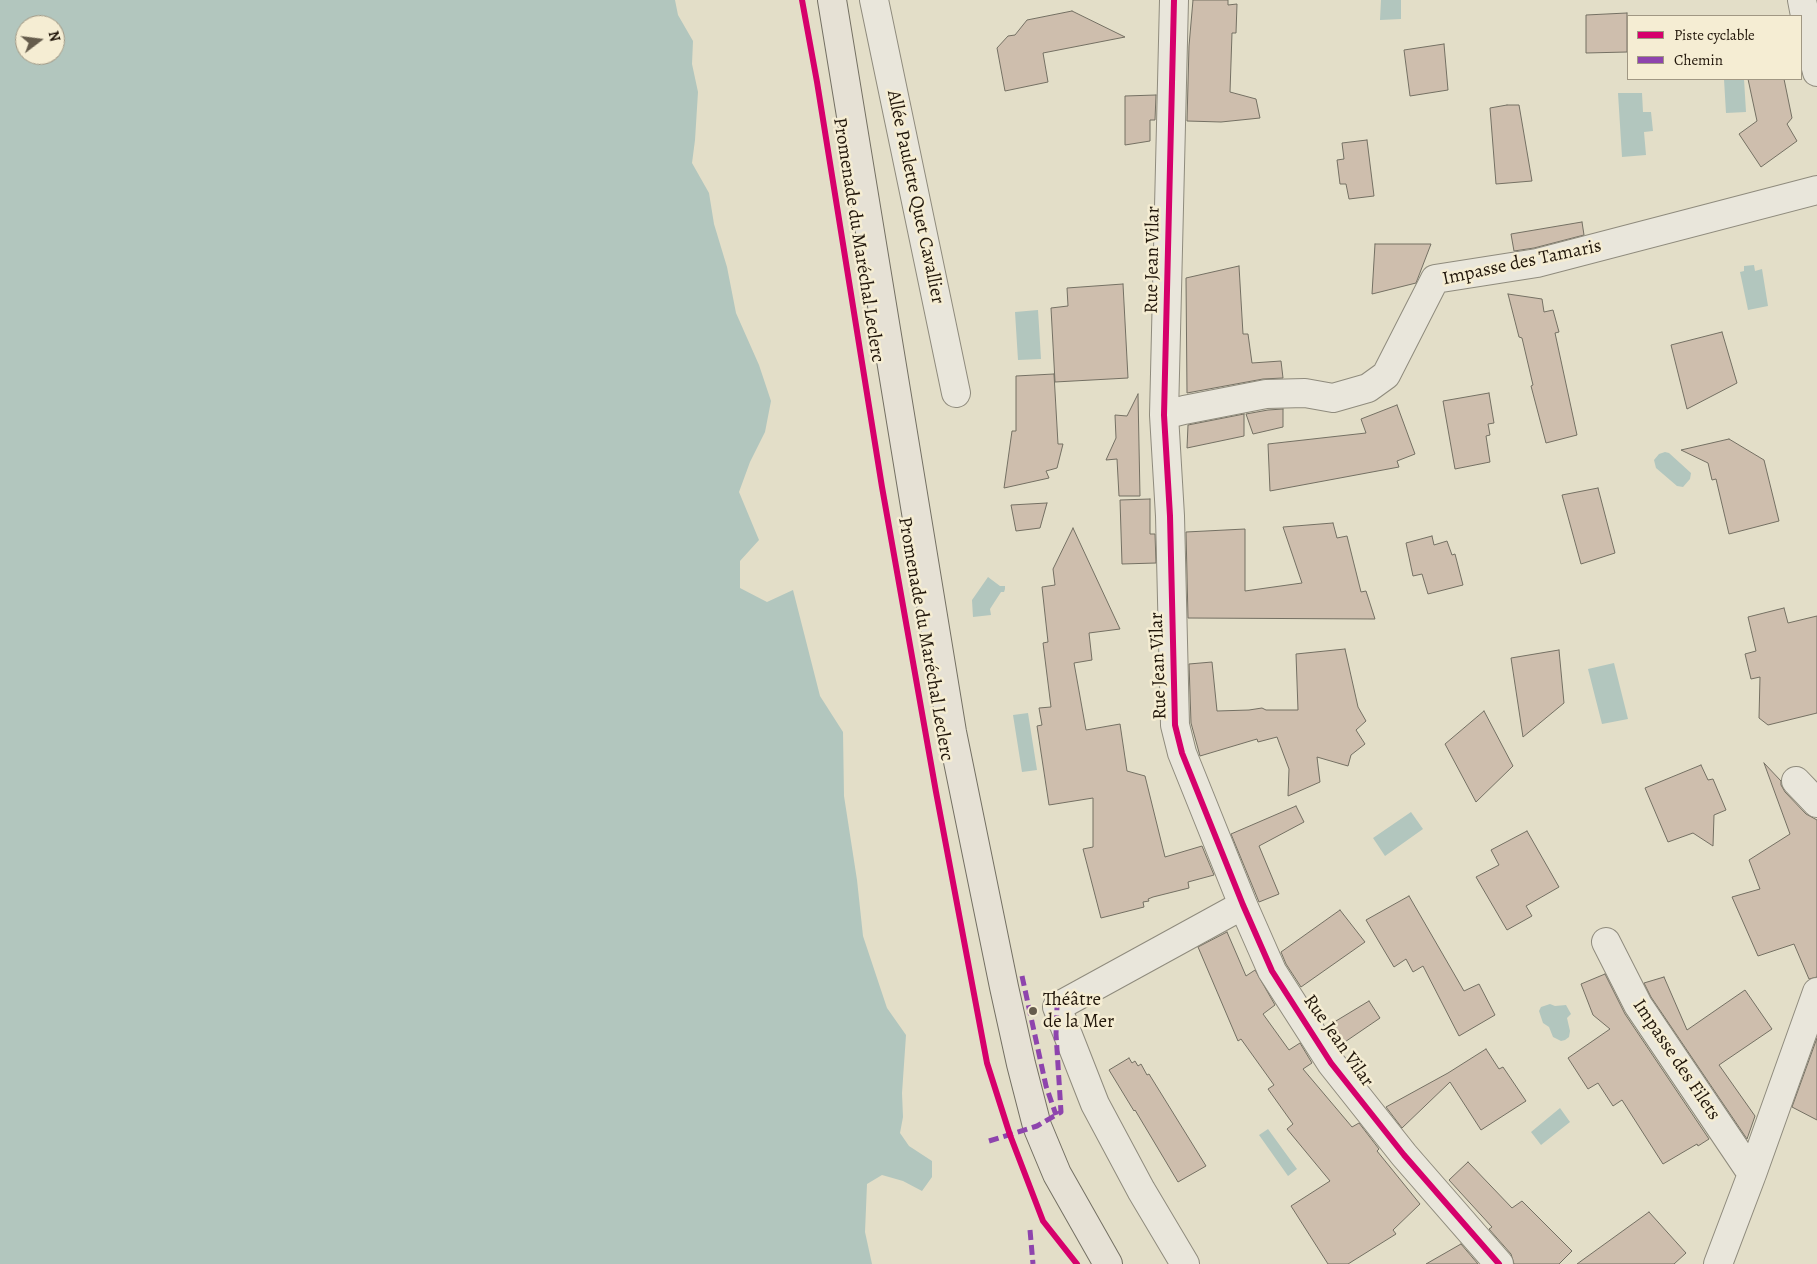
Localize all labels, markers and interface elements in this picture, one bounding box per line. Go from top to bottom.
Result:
north arrow [15,15,65,65]
legend [1627,15,1802,80]
text: Piste cyclable [1674,25,1755,45]
text: N [44,29,65,44]
text: Chemin [1674,50,1723,70]
street label: Allée Paulette Quet Cavallier [881,88,949,306]
street label: Promenade du Maréchal Leclerc [827,116,889,364]
street label: Rue Jean Vilar [1141,206,1165,314]
street label: Impasse des Tamaris [1440,235,1604,291]
street label: Promenade du Maréchal Leclerc [892,515,958,763]
street label: Rue Jean Vilar [1146,612,1172,720]
place label: Théâtre de la Mer [1043,989,1114,1033]
street label: Rue Jean Vilar [1298,990,1378,1092]
street label: Impasse des Filets [1627,995,1725,1125]
marker: Théâtre de la Mer [1027,1005,1039,1017]

